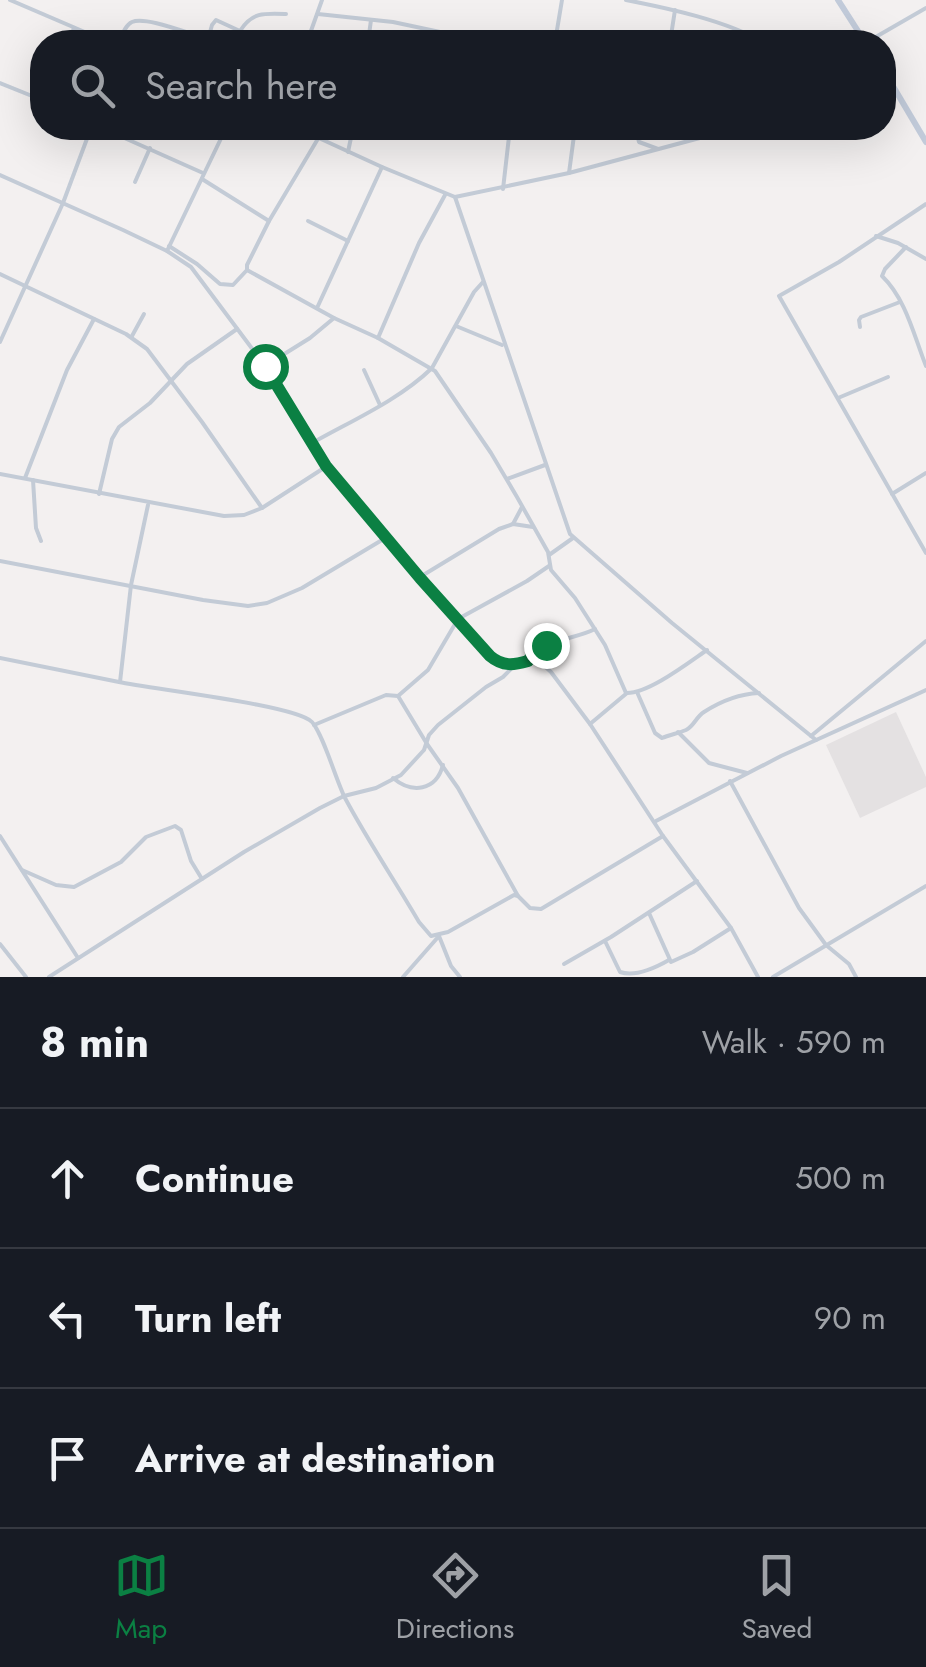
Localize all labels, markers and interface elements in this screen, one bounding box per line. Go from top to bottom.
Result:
search box [30,30,896,140]
icon: search [65,58,120,113]
text: Search here [145,58,337,113]
route start [243,344,289,390]
route end [524,623,570,669]
text: 8 min [40,1012,149,1073]
text: Walk · 590 m [702,1019,886,1065]
icon: ahead [40,1151,95,1206]
text: Continue [135,1151,294,1206]
text: 500 m [795,1155,886,1201]
icon: left [40,1291,95,1346]
text: Turn left [135,1291,281,1346]
text: 90 m [814,1295,886,1341]
icon: arrive [40,1431,95,1486]
text: Arrive at destination [135,1431,496,1486]
tab: Map [114,1548,169,1649]
tab: Directions [396,1548,514,1649]
tab: Saved [741,1548,812,1649]

